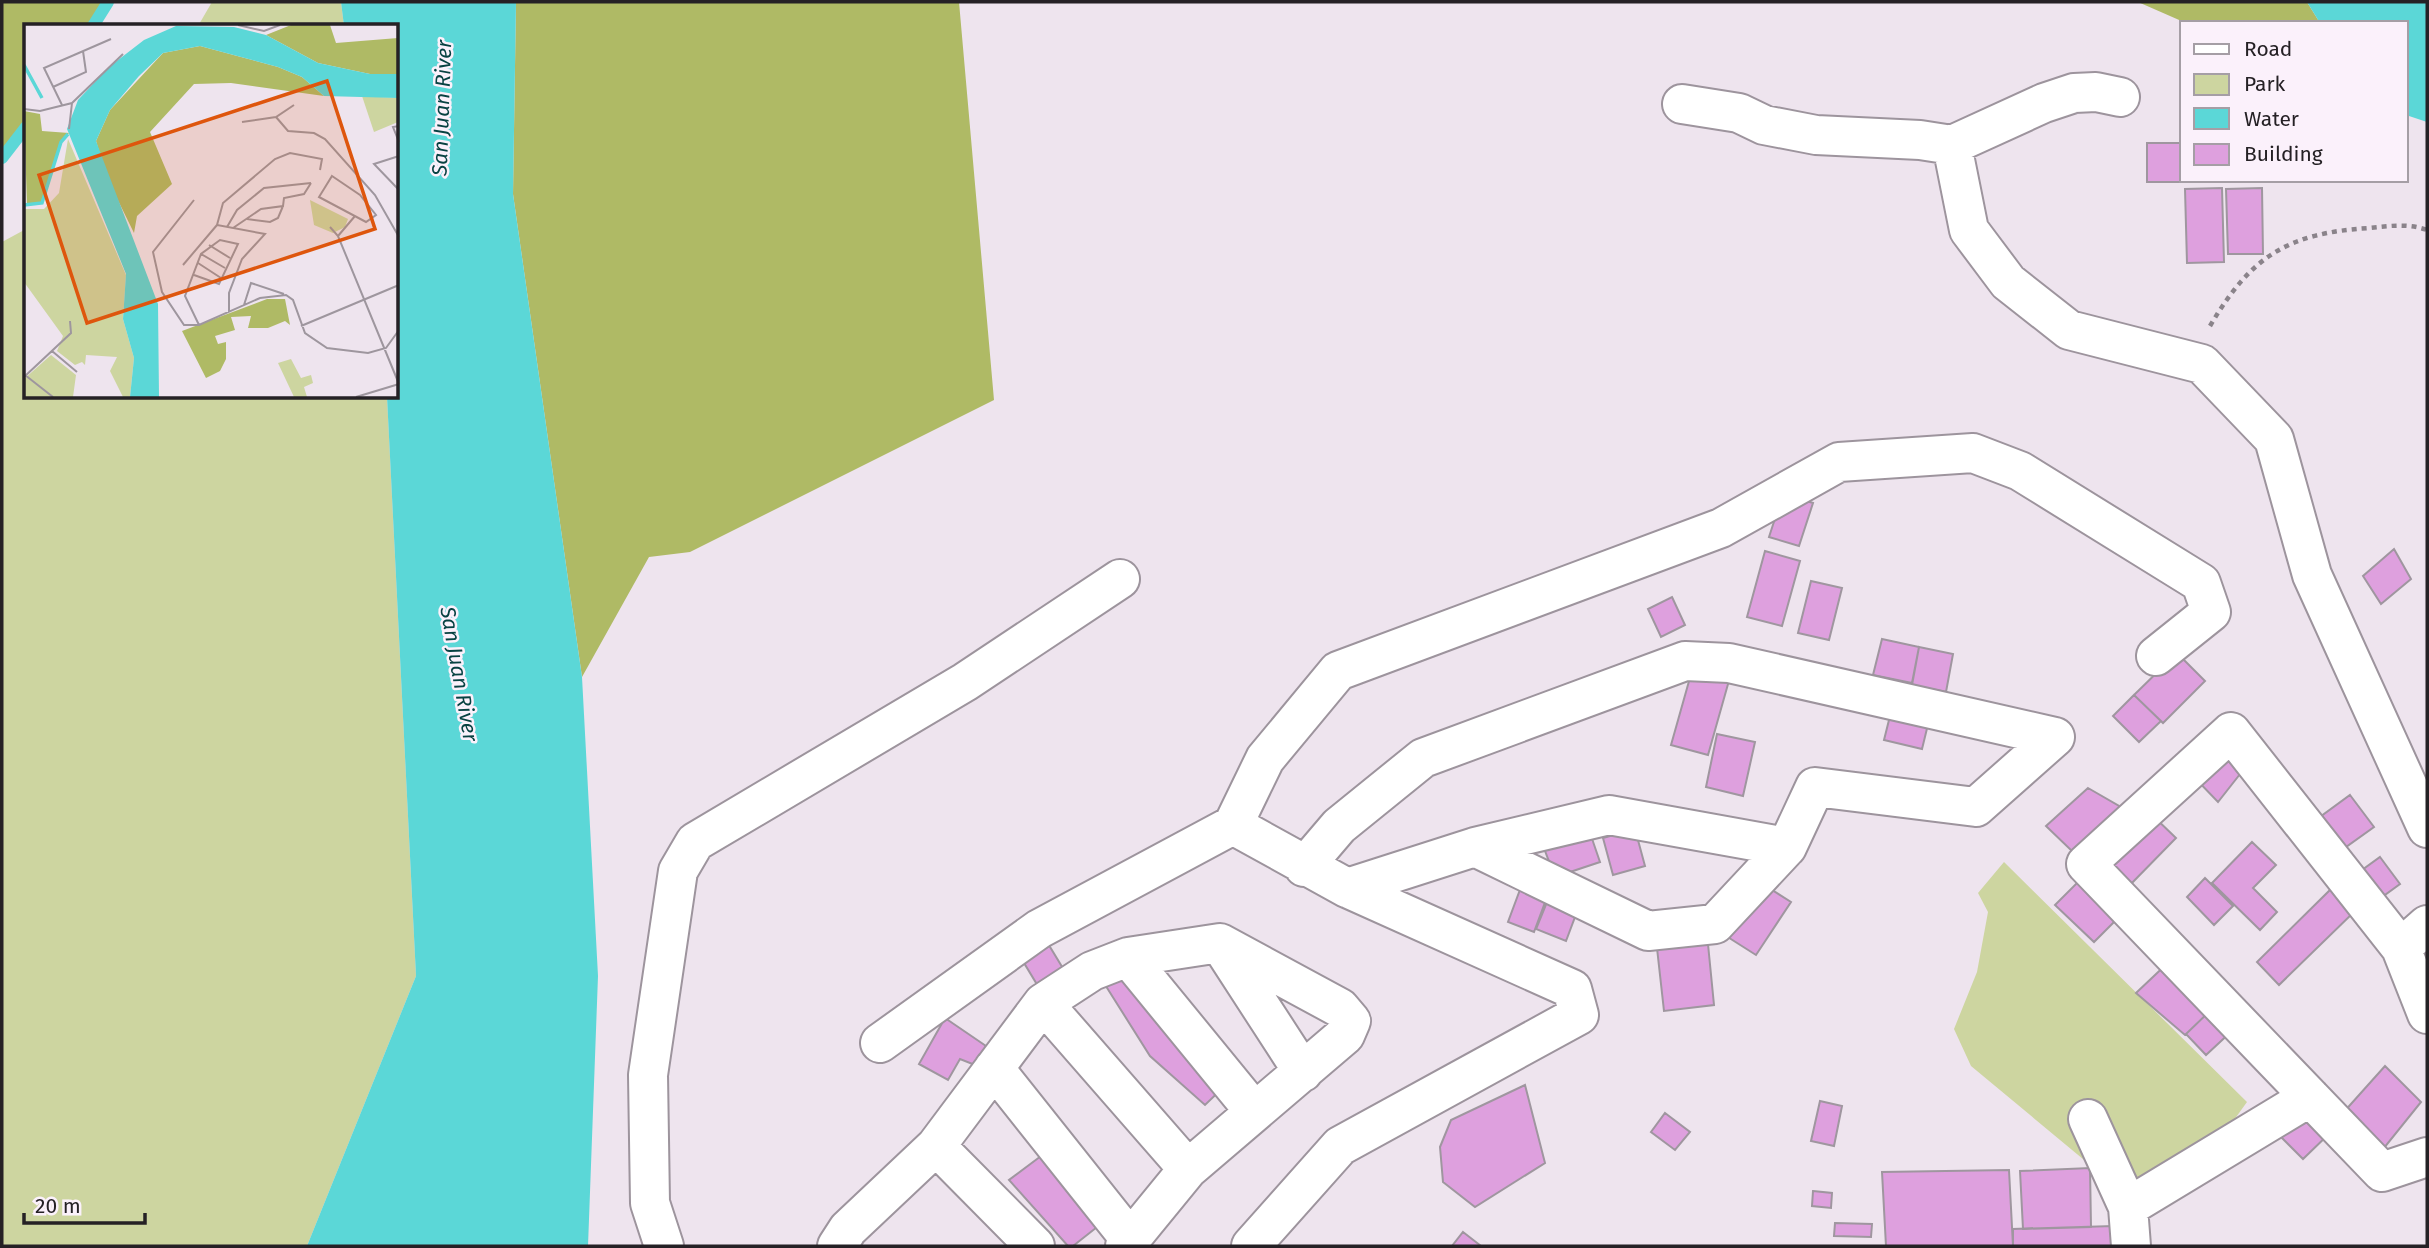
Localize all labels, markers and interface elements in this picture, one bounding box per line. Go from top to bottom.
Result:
legend [2180,21,2408,182]
inset map [24,24,399,399]
text: Road [2244,36,2292,62]
water label: San Juan River [427,38,457,178]
text: Park [2244,71,2286,97]
text: Water [2244,106,2299,132]
text: Building [2244,141,2323,167]
water label: San Juan River [434,604,484,744]
scale bar [24,1182,145,1226]
text: 20 m [35,1193,81,1219]

